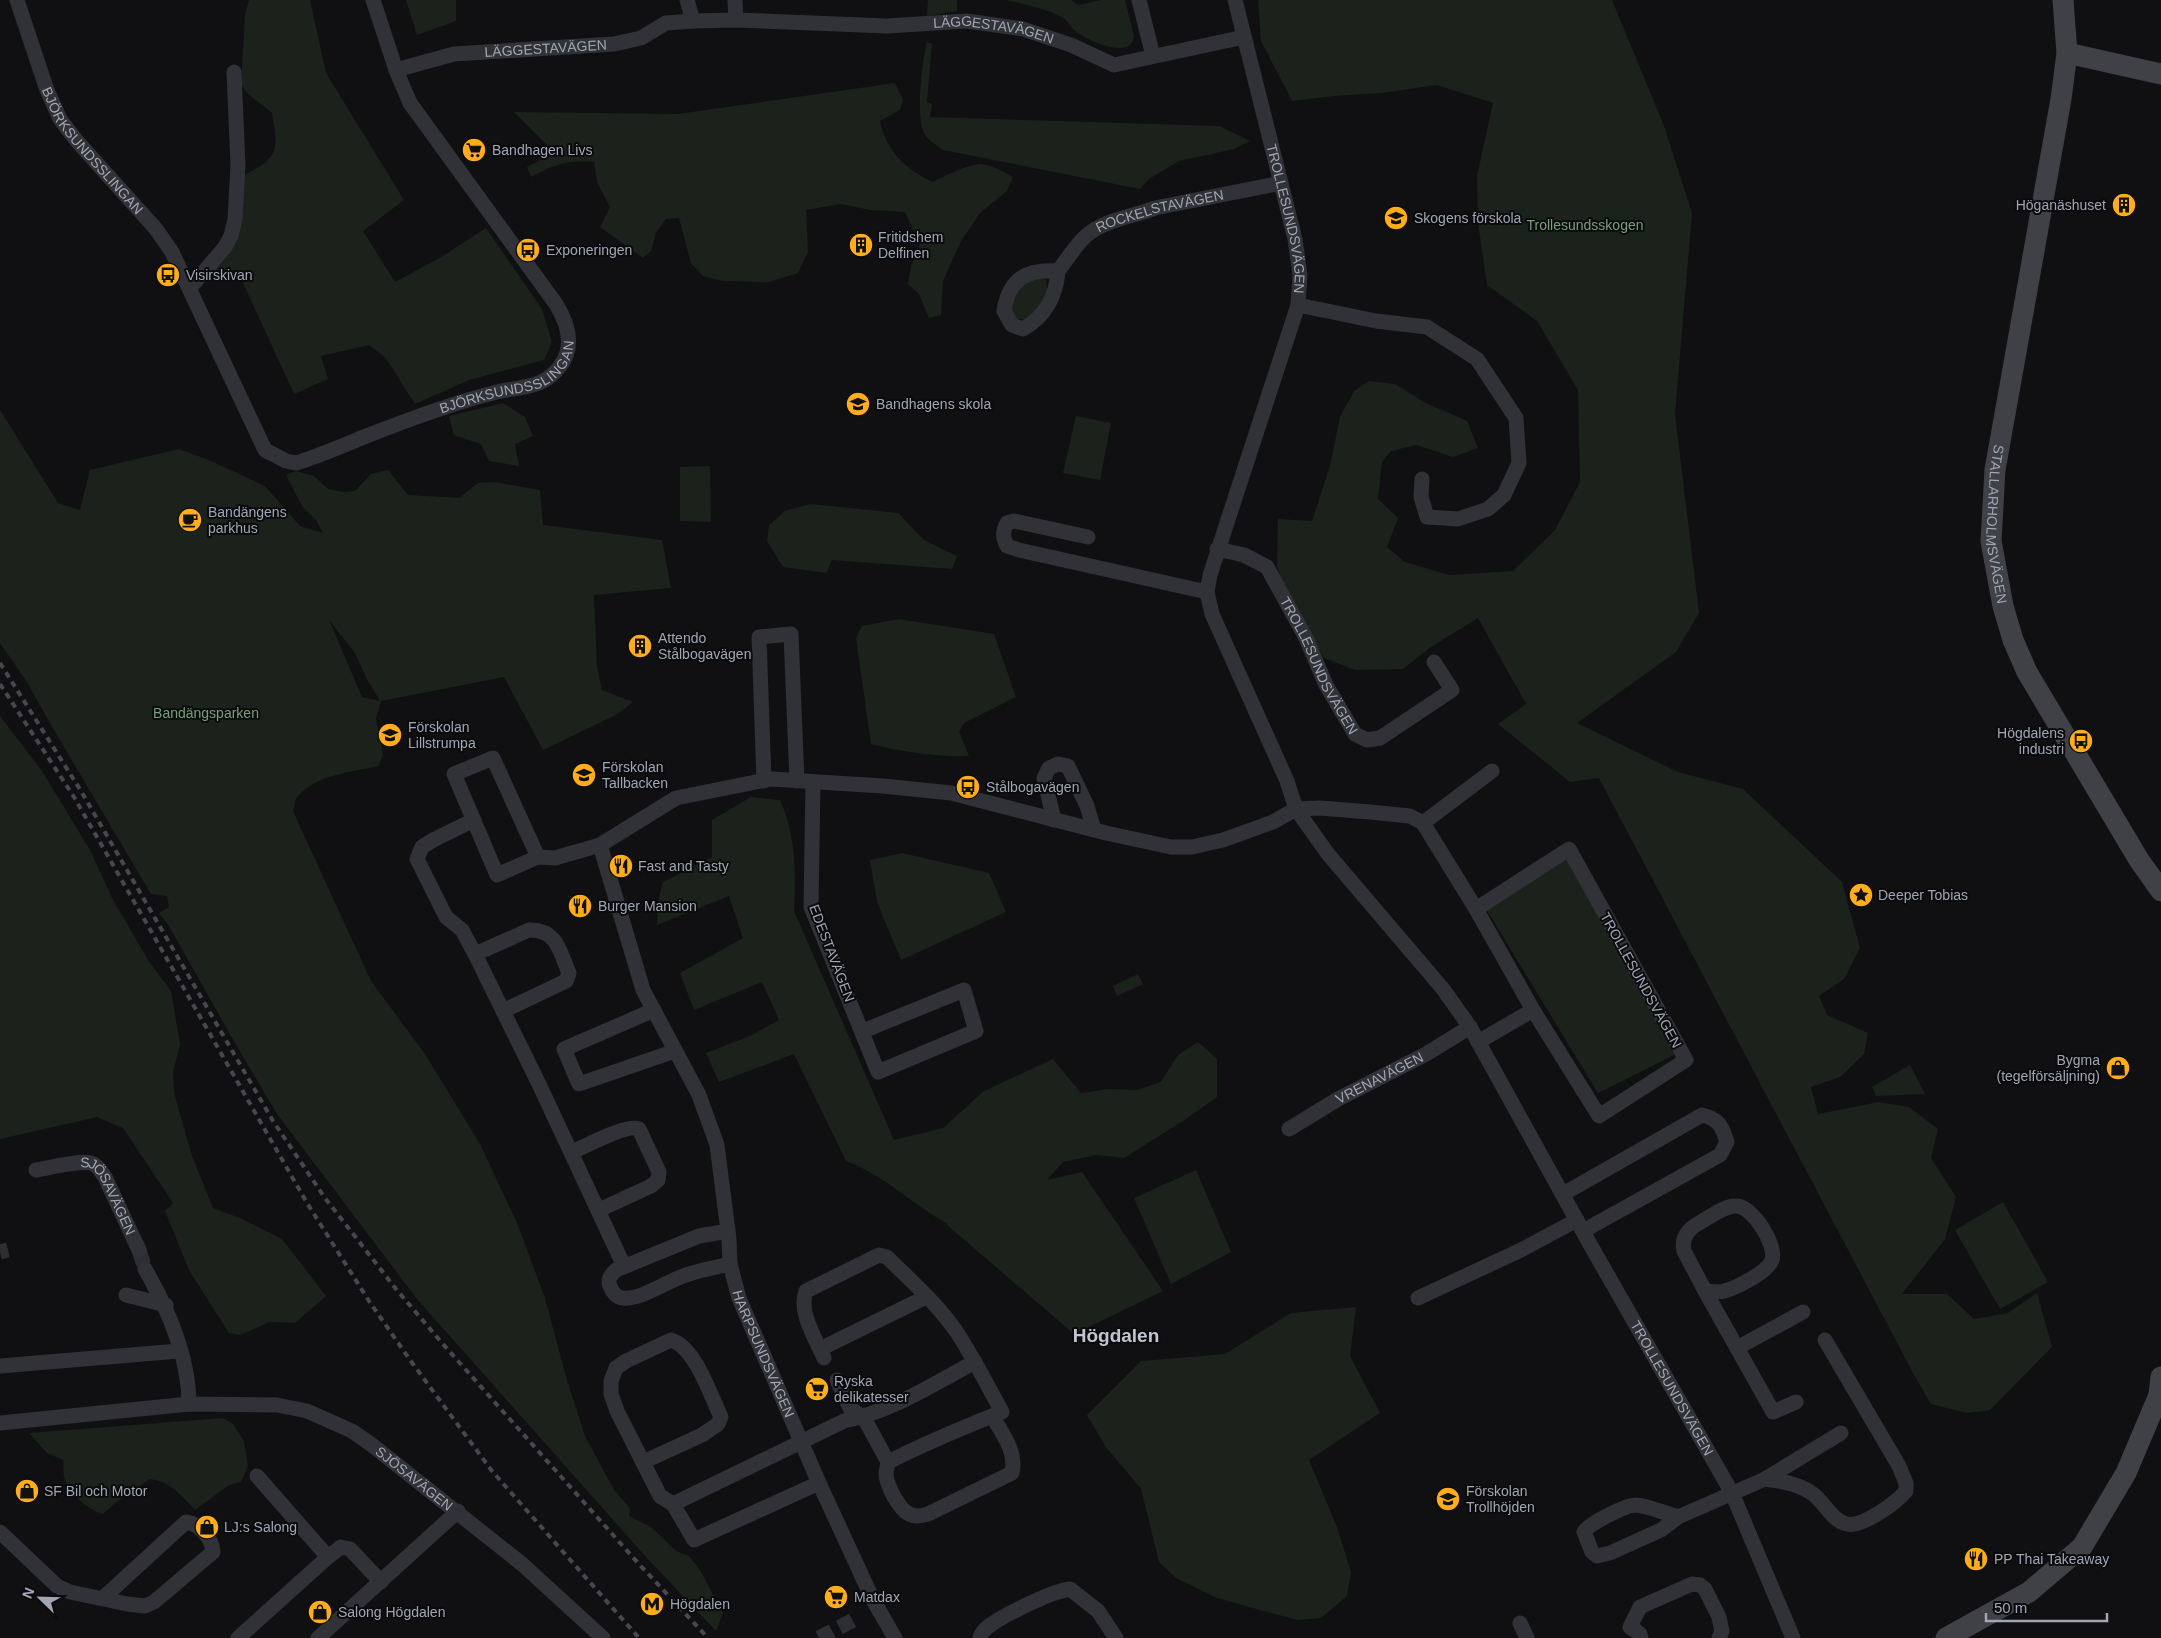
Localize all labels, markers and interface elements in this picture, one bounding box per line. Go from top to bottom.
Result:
street label: LÄGGESTAVÄGEN [933,13,1056,47]
street label: LÄGGESTAVÄGEN [484,36,607,60]
street label: BJÖRKSUNDSSLINGAN [39,84,147,217]
supermarket icon: Bandhagen Livs [461,137,487,163]
place label: Bandhagen Livs [492,142,592,158]
street label: TROLLESUNDSVÄGEN [1263,142,1308,294]
street label: ROCKELSTAVÄGEN [1093,187,1225,235]
building icon: Höganäshuset [2111,192,2137,218]
place label: Höganäshuset [2016,197,2106,213]
school or university icon: Skogens förskola [1383,205,1409,231]
place label: Skogens förskola [1414,210,1522,226]
park label: Trollesundsskogen [1527,217,1644,233]
place label: Fritidshem Delfinen [878,229,943,261]
building icon: Fritidshem Delfinen [848,232,874,258]
bus stop icon: Exponeringen [515,237,541,263]
place label: Exponeringen [546,242,632,258]
bus stop icon: Visirskivan [155,262,181,288]
place label: Visirskivan [186,267,253,283]
street label: BJÖRKSUNDSSLINGAN [438,340,577,416]
school or university icon: Bandhagens skola [845,391,871,417]
place label: Bandhagens skola [876,396,991,412]
street label: STALLARHOLMSVÄGEN [1983,444,2010,605]
place label: Bandängens parkhus [208,504,287,536]
cafe icon: Bandängens parkhus [177,507,203,533]
street label: TROLLESUNDSVÄGEN [1277,594,1361,737]
place label: Attendo Stålbogavägen [658,630,751,662]
building icon: Attendo Stålbogavägen [627,633,653,659]
park label: Bandängsparken [153,705,259,721]
place label: Förskolan Lillstrumpa [408,719,476,751]
school or university icon: Förskolan Lillstrumpa [377,722,403,748]
place label: Högdalens industri [1997,725,2064,757]
bus stop icon: Högdalens industri [2068,728,2094,754]
place label: Förskolan Tallbacken [602,759,668,791]
school or university icon: Förskolan Tallbacken [571,762,597,788]
bus stop icon: Stålbogavägen [955,774,981,800]
place label: Stålbogavägen [986,779,1079,795]
restaurant icon: Fast and Tasty [608,853,634,879]
place label: Fast and Tasty [638,858,729,874]
place icon: Deeper Tobias [1848,882,1874,908]
place label: Deeper Tobias [1878,887,1968,903]
restaurant icon: Burger Mansion [567,893,593,919]
place label: Burger Mansion [598,898,697,914]
street label: EDESTAVÄGEN [806,902,858,1004]
street label: TROLLESUNDSVÄGEN [1597,909,1685,1051]
street label: VRENAVÄGEN [1333,1049,1426,1107]
place label: Bygma (tegelförsäljning) [1997,1052,2100,1084]
shop icon: Bygma (tegelförsäljning) [2105,1055,2131,1081]
street label: SJÖSAVÄGEN [80,1154,139,1238]
street label: HARPSUNDSVÄGEN [729,1288,798,1420]
street label: TROLLESUNDSVÄGEN [1627,1318,1717,1458]
district label: Högdalen [1073,1325,1159,1346]
place label: Ryska delikatesser [834,1373,909,1405]
supermarket icon: Ryska delikatesser [804,1376,830,1402]
street label: SJÖSAVÄGEN [372,1443,456,1514]
shop icon: SF Bil och Motor [14,1478,40,1504]
place label: SF Bil och Motor [44,1483,148,1499]
place label: Förskolan Trollhöjden [1466,1483,1535,1515]
school or university icon: Förskolan Trollhöjden [1435,1486,1461,1512]
shop icon: LJ:s Salong [194,1514,220,1540]
place label: LJ:s Salong [224,1519,297,1535]
restaurant icon: PP Thai Takeaway [1963,1546,1989,1572]
place label: PP Thai Takeaway [1994,1551,2109,1567]
north arrow [15,1573,65,1623]
supermarket icon: Matdax [823,1584,849,1610]
text: N [19,1585,37,1601]
place label: Matdax [854,1589,900,1605]
scale bar [1986,1590,2107,1622]
metro station icon: Högdalen [639,1591,665,1617]
place label: Högdalen [670,1596,730,1612]
shop icon: Salong Högdalen [307,1599,333,1625]
text: 50 m [1994,1599,2027,1616]
place label: Salong Högdalen [338,1604,445,1620]

